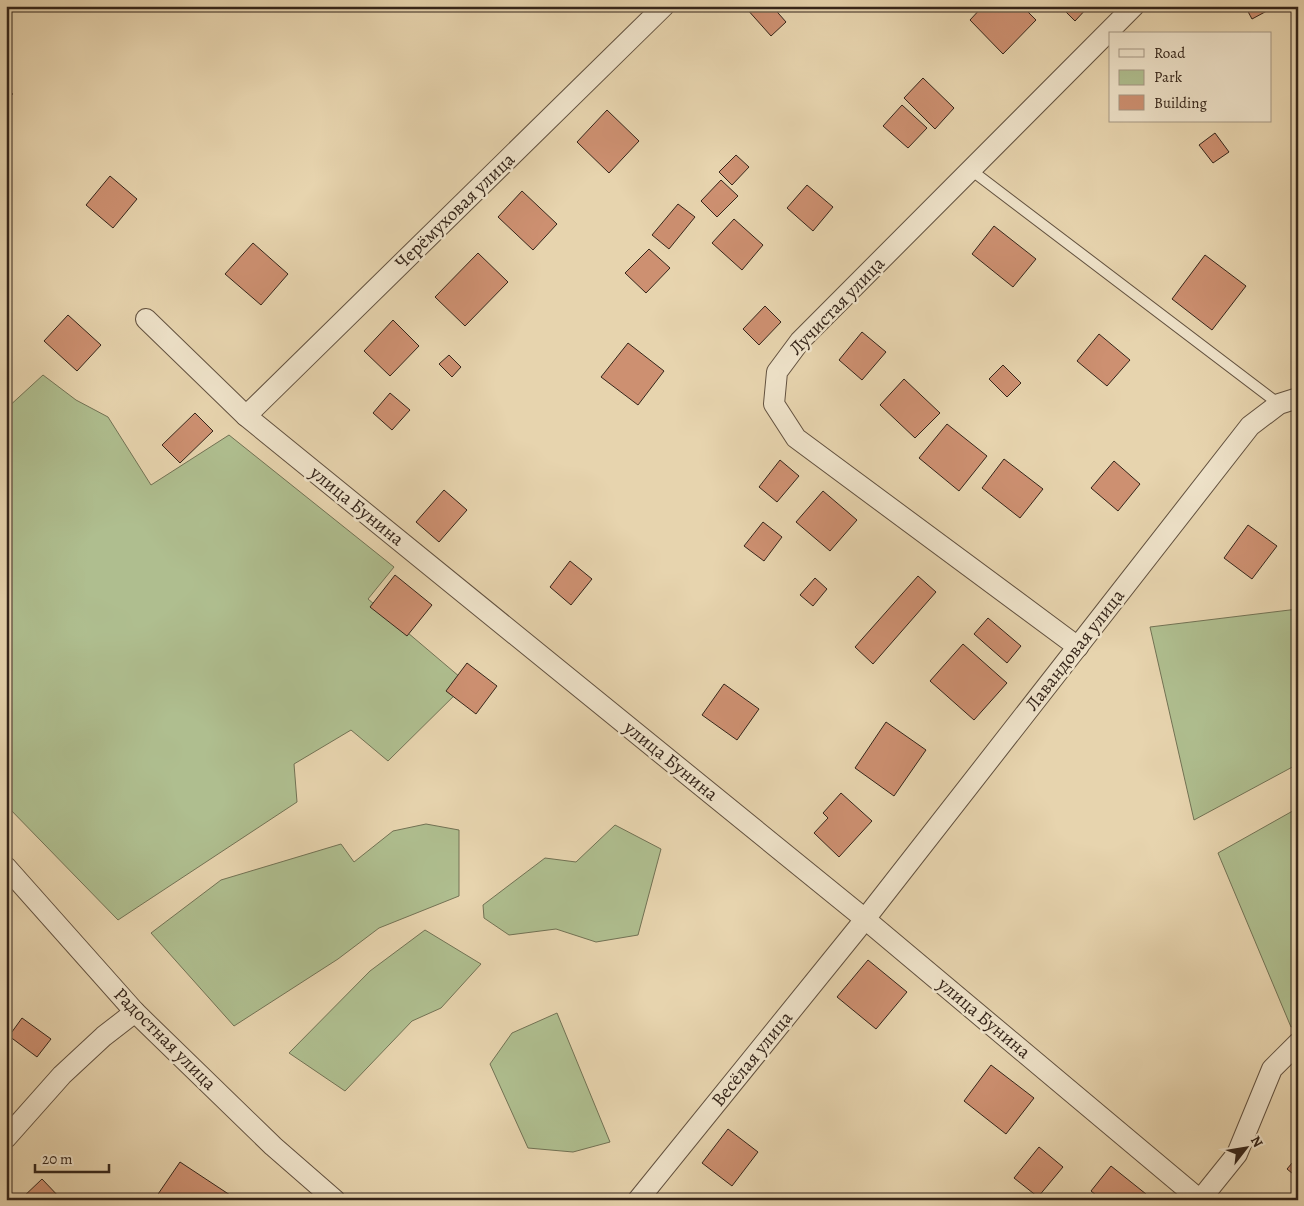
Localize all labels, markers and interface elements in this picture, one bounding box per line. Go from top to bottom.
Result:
legend [1109,32,1272,122]
text: Road [1154,43,1186,63]
text: Park [1154,67,1183,87]
text: Building [1154,93,1207,113]
street label: Черёмуховая улица [389,147,521,275]
street label: Лучистая улица [783,251,891,361]
street label: улица Бунина [304,459,410,552]
street label: Лавандовая улица [1019,584,1131,716]
street label: улица Бунина [618,714,724,807]
street label: улица Бунина [931,971,1036,1065]
street label: Радостная улица [108,982,222,1096]
street label: Весёлая улица [705,1006,799,1112]
north arrow [1222,1124,1272,1174]
text: N [1246,1132,1267,1151]
scale bar [35,1141,109,1173]
text: 20 m [42,1149,73,1169]

